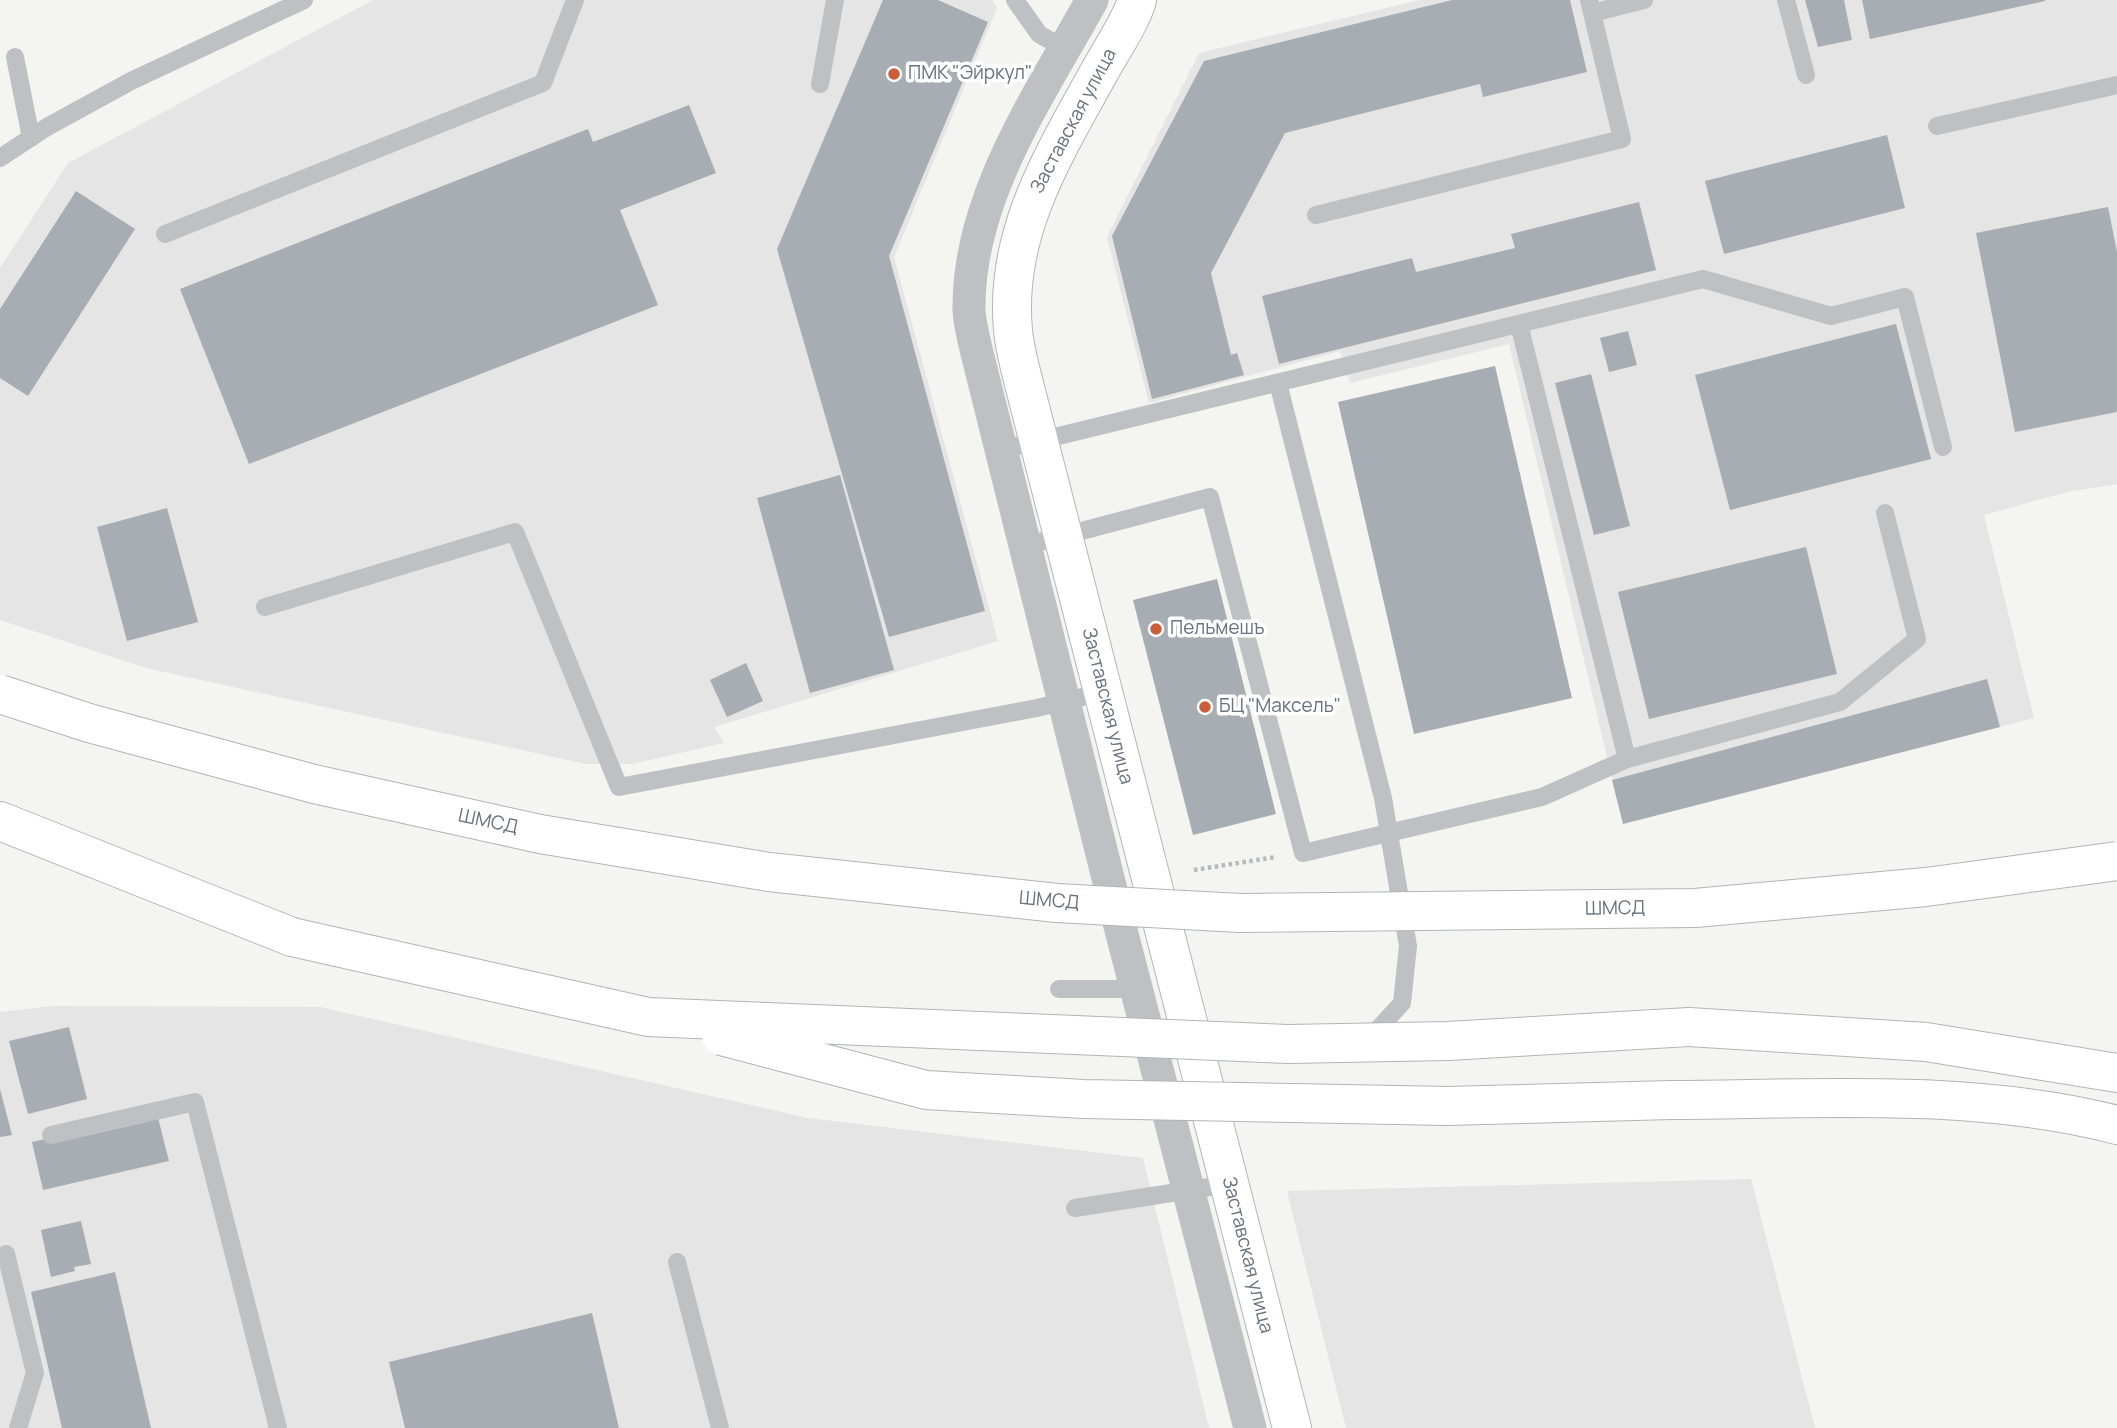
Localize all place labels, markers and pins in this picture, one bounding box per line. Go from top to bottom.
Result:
place label: ПМК "Эйркул" [908,63,1032,85]
marker: ПМК "Эйркул" [886,66,902,82]
place label: Пельмешъ [1170,618,1265,640]
marker: Пельмешъ [1148,621,1164,637]
place label: БЦ "Максель" [1219,696,1341,718]
marker: БЦ "Максель" [1197,699,1213,715]

